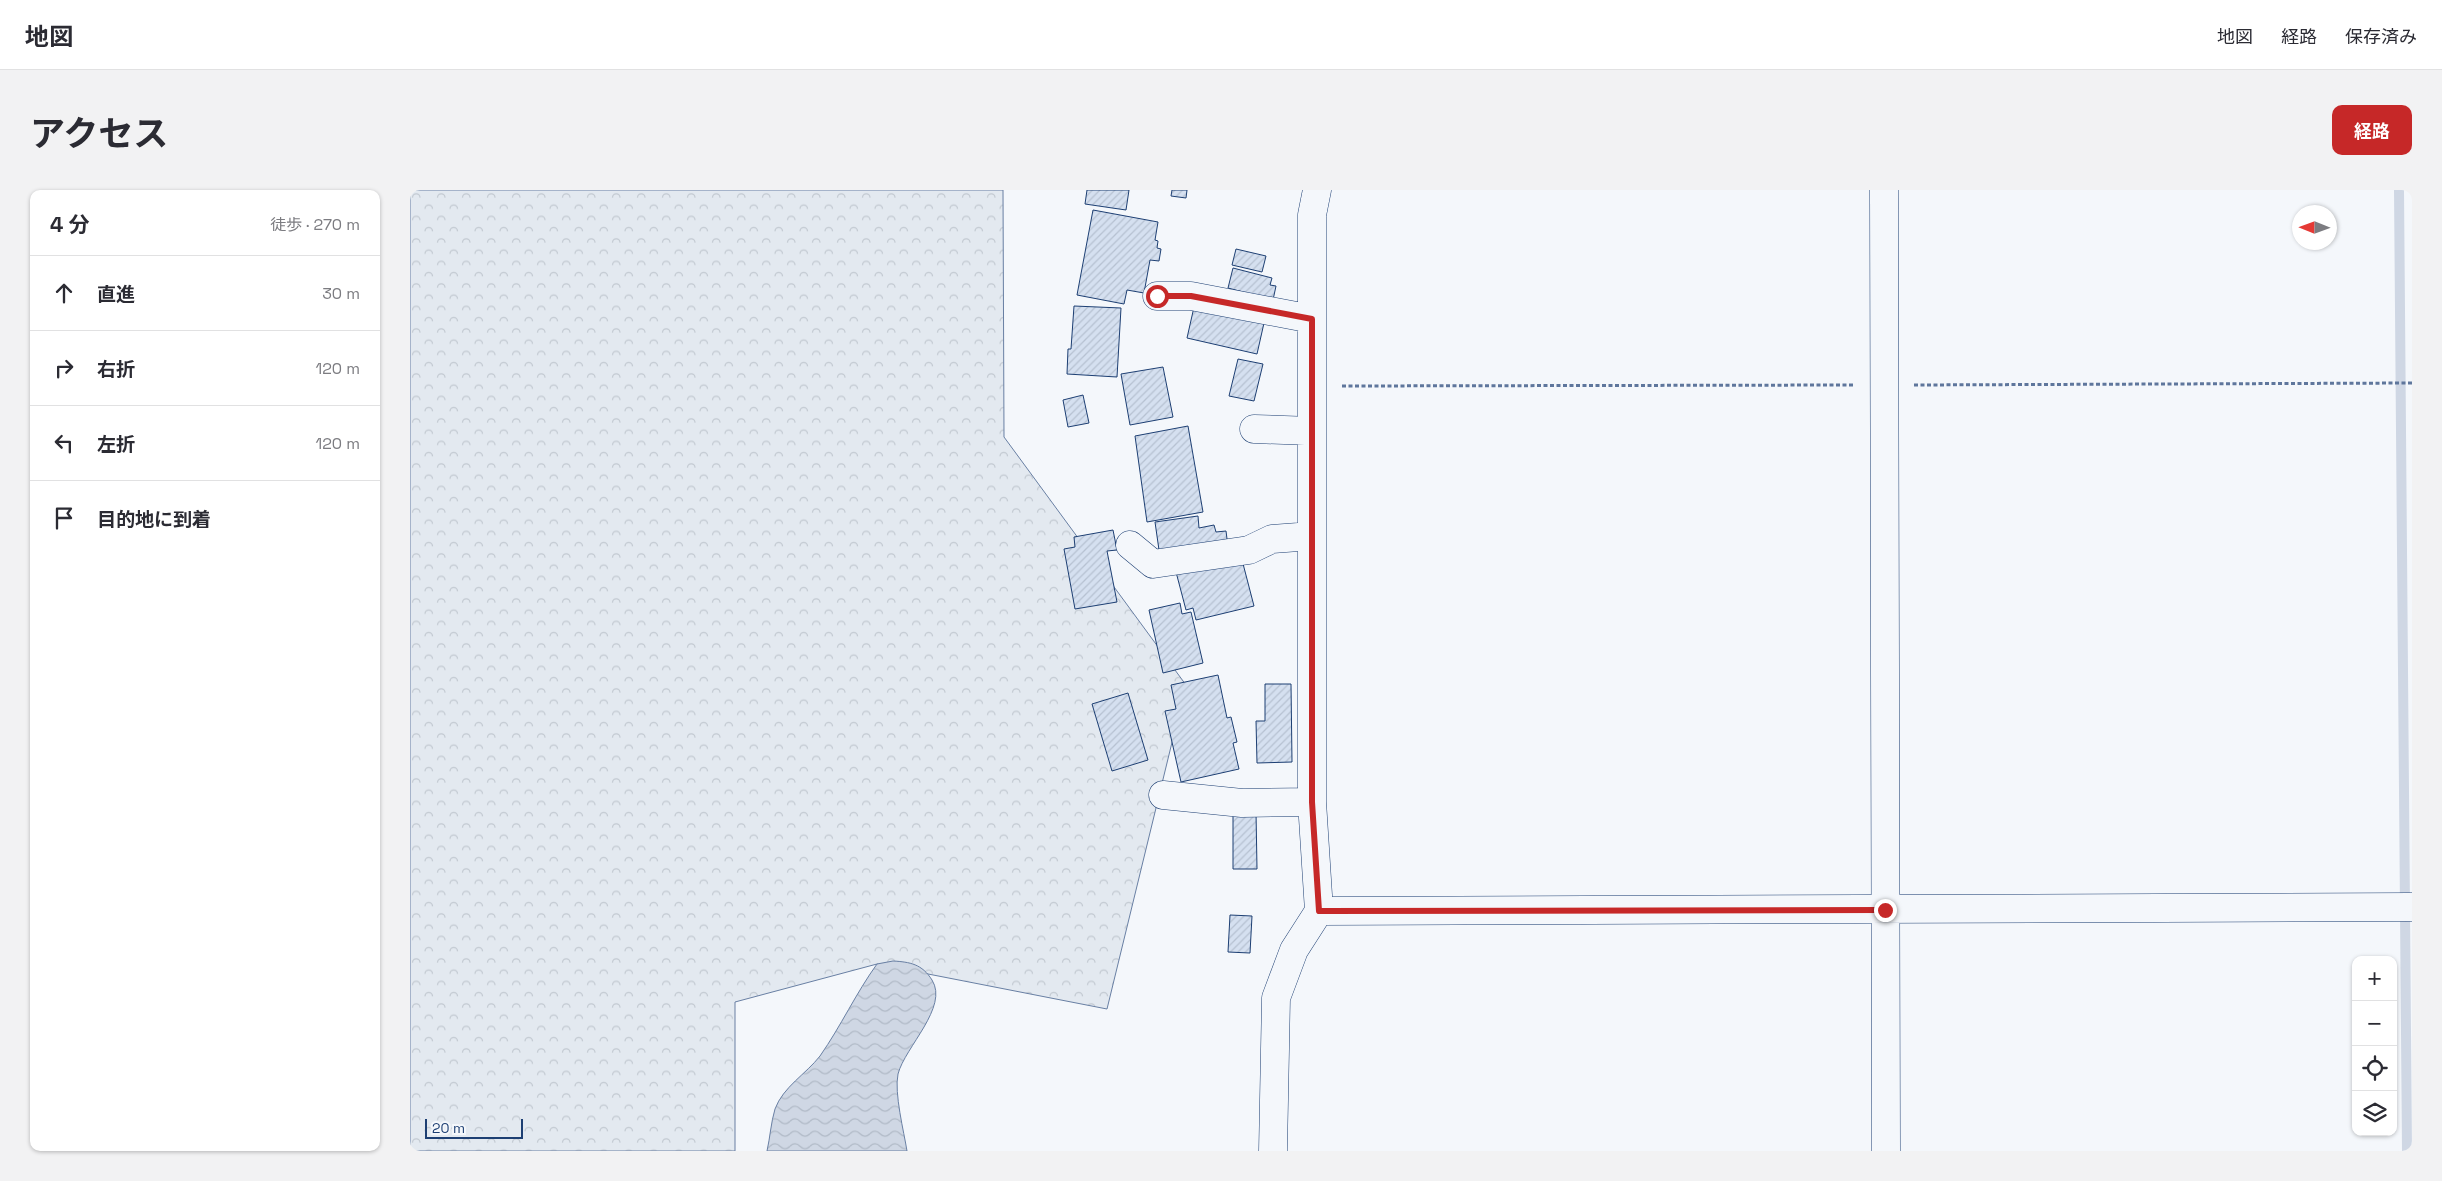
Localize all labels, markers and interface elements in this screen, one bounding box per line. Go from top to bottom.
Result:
text: 地図 [25,21,73,52]
text: 地図 [2217,25,2253,48]
text: 経路 [2281,25,2317,48]
text: 保存済み [2345,25,2417,48]
button: 経路 [2332,105,2412,155]
text: アクセス [30,112,168,156]
north arrow [2292,205,2337,250]
text: 4 分 [50,211,90,238]
text: 徒歩 · 270 m [270,214,360,235]
icon: ahead [50,279,78,307]
text: 直進 [97,282,135,307]
text: 30 m [322,283,360,304]
route start [1146,285,1169,308]
icon: right [50,354,78,382]
text: 右折 [97,357,135,382]
text: 120 m [316,358,360,379]
icon: left [50,429,78,457]
text: 左折 [97,432,135,457]
text: 120 m [316,433,360,454]
icon: arrive [50,504,78,532]
text: 目的地に到着 [97,507,211,532]
route end [1874,899,1897,922]
map controls [2352,956,2397,1136]
button: + [2352,956,2397,1001]
button: − [2352,1001,2397,1046]
button: locate [2352,1046,2397,1091]
button: layers [2352,1091,2397,1136]
scale bar [425,1116,522,1139]
text: 20 m [432,1119,465,1137]

